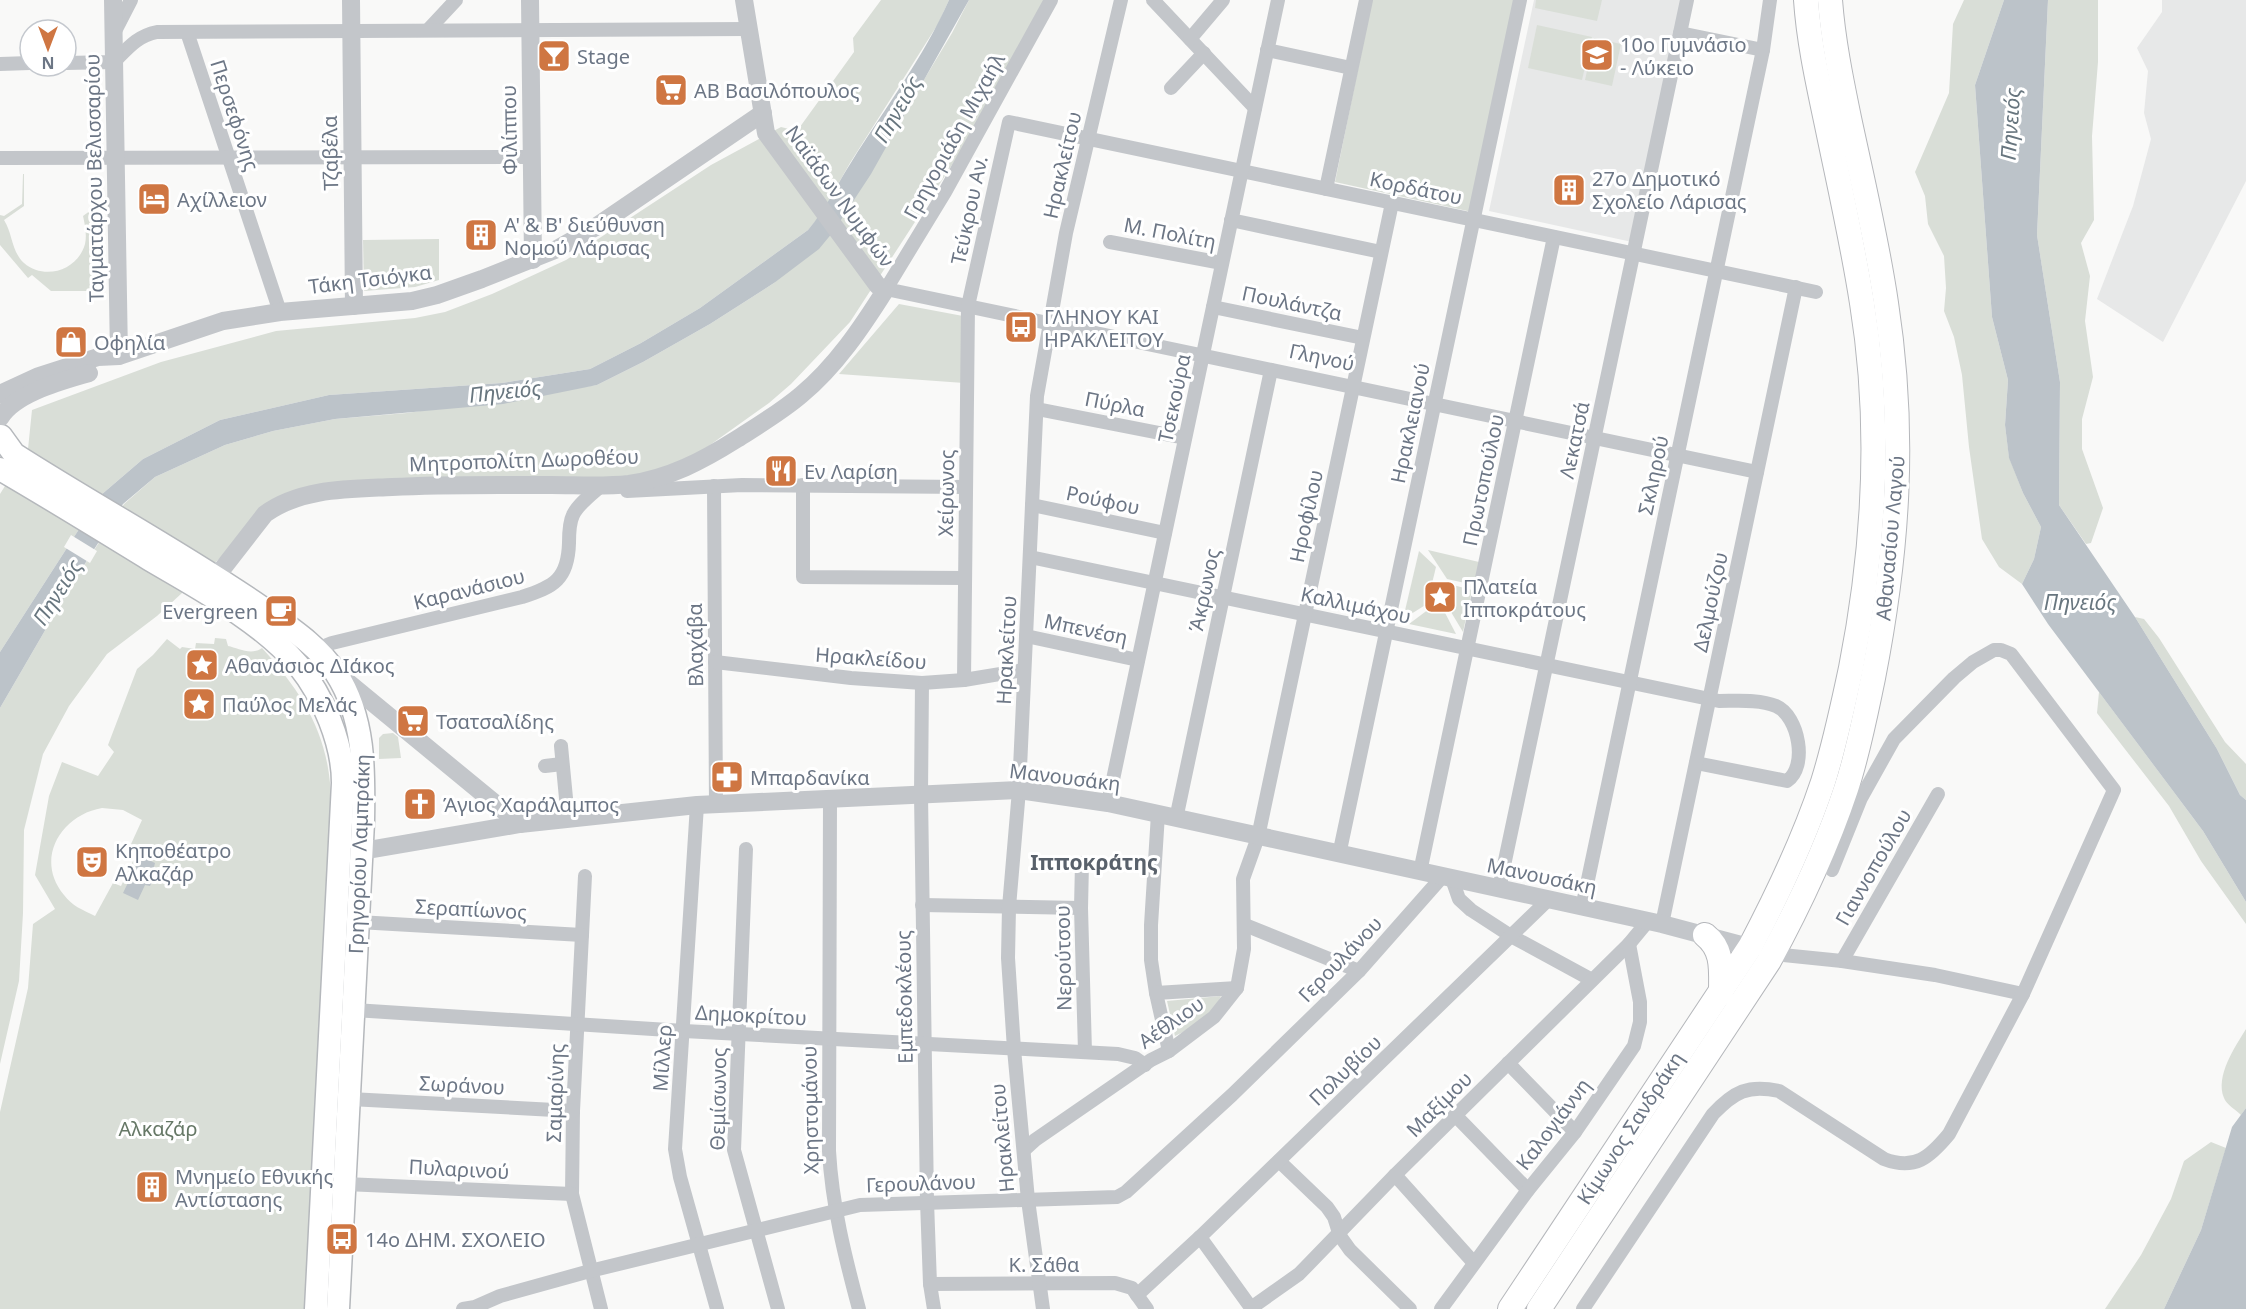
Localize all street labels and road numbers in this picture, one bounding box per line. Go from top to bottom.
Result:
street label: Γρηγοριάδη Μιχαήλ [897,48,1011,224]
street label: Ταγματάρχου Βελισσαρίου [78,54,110,302]
street label: Περσεφόνης [204,56,266,174]
street label: Φιλίππου [495,85,523,175]
street label: Ηρακλείτου [1037,109,1087,221]
street label: Τζαβέλα [316,115,344,191]
street label: Ναϊάδων Νυμφών [779,120,901,272]
street label: Τεύκρου Αν. [944,153,994,267]
street label: Κορδάτου [1367,165,1465,211]
street label: Μ. Πολίτη [1121,211,1219,255]
street label: Τάκη Τσιόγκα [307,258,434,300]
street label: Πουλάντζα [1240,279,1345,327]
street label: Γληνού [1287,337,1357,377]
street label: Τσεκούρα [1151,351,1197,445]
street label: Ηρακλειανού [1384,360,1436,486]
street label: Πύρλα [1083,385,1148,423]
street label: Λεκατσά [1553,398,1595,481]
street label: Πρωτοπούλου [1456,412,1510,548]
street label: Σκληρού [1631,433,1675,517]
street label: Μητροπολίτη Δωροθέου [409,442,639,478]
street label: Χείρωνος [932,449,960,537]
street label: Αθανασίου Λαγού [1869,454,1911,622]
street label: Ηροφίλου [1283,467,1329,565]
street label: Ρούφου [1064,479,1142,521]
street label: Άκρωνος [1182,546,1226,634]
street label: Δελμούζου [1686,549,1734,655]
street label: Καρανάσιου [410,562,528,616]
street label: Καλλιμάχου [1298,580,1414,630]
street label: Ηρακλείτου [990,595,1022,705]
street label: Βλαχάβα [681,602,709,687]
street label: Μπενέση [1042,607,1130,651]
street label: Ηρακλείδου [814,641,928,675]
street label: Γρηγορίου Λαμπράκη [342,754,376,954]
street label: Μανουσάκη [1008,757,1122,797]
street label: Γιαννοπούλου [1829,804,1917,930]
street label: Μανουσάκη [1484,851,1600,901]
street label: Σεραπίωνος [414,893,528,925]
street label: Νερούτσου [1049,905,1077,1011]
street label: Γερουλάνου [1292,910,1388,1008]
street label: Εμπεδοκλέους [889,930,919,1064]
street label: Αέθλιου [1133,990,1209,1054]
street label: Δημοκρίτου [694,999,808,1031]
street label: Μίλλερ [646,1024,678,1092]
street label: Πολυβίου [1303,1029,1387,1111]
street label: Σαμαρίνης [540,1043,570,1143]
street label: Χρηστομάνου [795,1046,825,1174]
street label: Κίμωνος Σανδράκη [1570,1046,1690,1210]
street label: Θεμίσωνος [704,1047,732,1151]
street label: Μαξίμου [1400,1065,1478,1143]
street label: Σωράνου [418,1069,506,1101]
street label: Καλογιάννη [1510,1073,1596,1175]
street label: Ηρακλείτου [984,1082,1020,1194]
street label: Πυλαρινού [408,1153,510,1185]
street label: Γερουλάνου [865,1168,977,1198]
street label: Κ. Σάθα [1009,1251,1080,1278]

